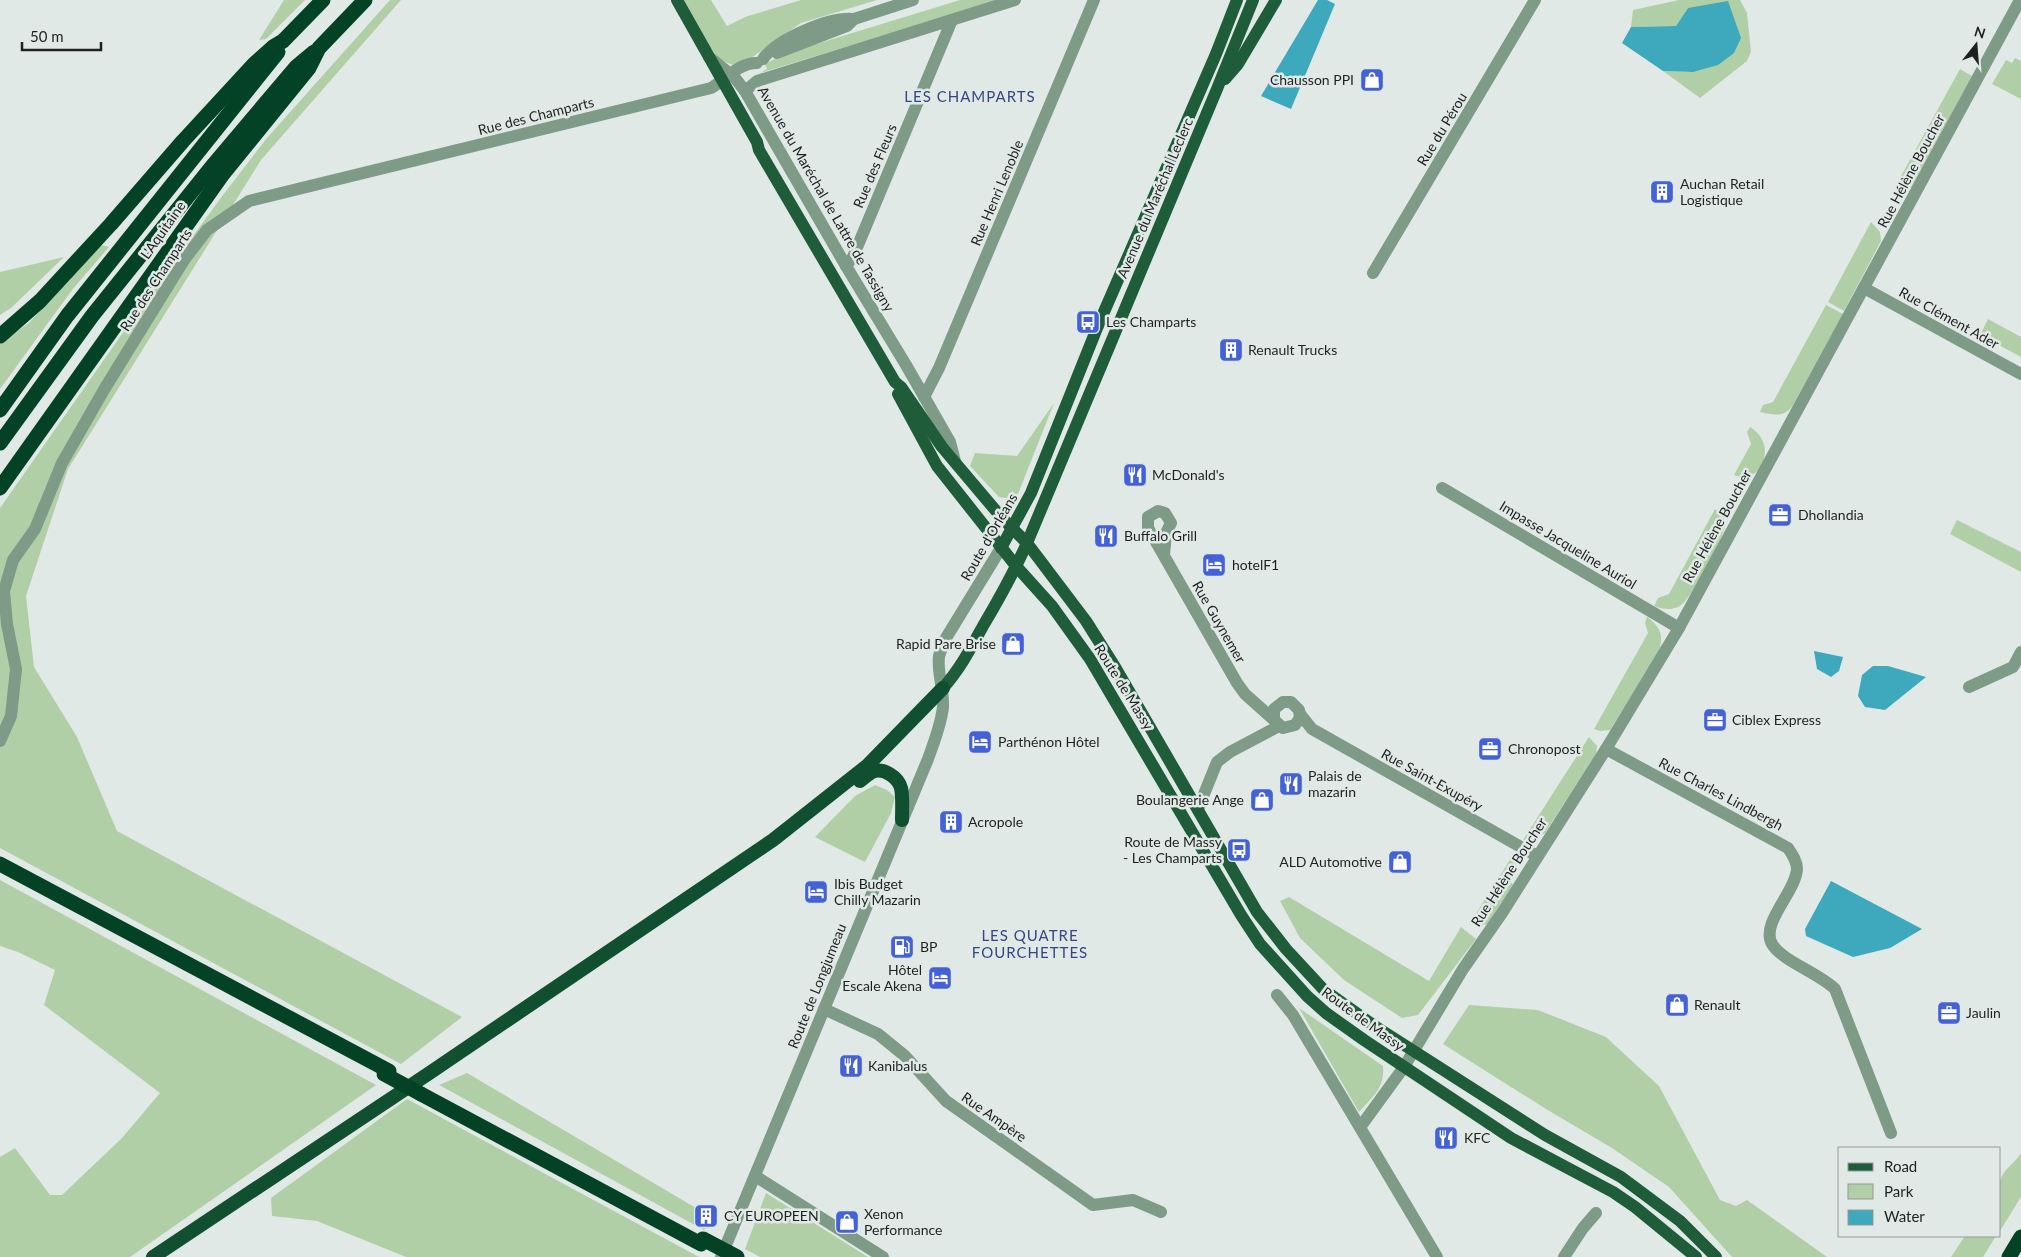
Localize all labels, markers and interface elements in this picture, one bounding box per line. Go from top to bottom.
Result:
scale bar [22,20,101,52]
north arrow [1951,20,2001,70]
text: N [1972,22,1988,42]
text: 50 m [30,27,64,45]
shop icon: Chausson PPI [1359,67,1385,93]
place label: Chausson PPI [1270,71,1354,88]
street label: Avenue du Maréchal de Lattre de Tassigny [755,83,899,315]
district label: LES CHAMPARTS [904,87,1036,105]
street label: Rue du Pérou [1413,89,1470,168]
street label: Rue des Champarts [476,93,596,138]
street label: Rue Hélène Boucher [1873,111,1948,231]
street label: Avenue du Maréchal Leclerc [1113,115,1196,280]
street label: Rue des Fleurs [849,121,900,210]
street label: Rue Henri Lenoble [967,137,1027,248]
place label: Auchan Retail Logistique [1680,175,1764,208]
building icon: Auchan Retail Logistique [1649,179,1675,205]
street label: L'Aquitaine [136,197,189,262]
street label: Rue des Champarts [116,225,195,334]
street label: Rue Clément Ader [1896,283,2002,352]
bus stop icon: Les Champarts [1075,309,1101,335]
place label: Les Champarts [1106,313,1196,330]
building icon: Renault Trucks [1218,337,1244,363]
place label: Renault Trucks [1248,341,1337,358]
restaurant icon: McDonald's [1122,462,1148,488]
place label: McDonald's [1152,466,1225,483]
street label: Rue Hélène Boucher [1679,466,1755,585]
street label: Route d'Orléans [957,490,1021,584]
street label: Impasse Jacqueline Auriol [1497,497,1640,592]
office icon: Dhollandia [1767,502,1793,528]
place label: Dhollandia [1798,506,1864,523]
restaurant icon: Buffalo Grill [1093,523,1119,549]
place label: Buffalo Grill [1124,527,1197,544]
hotel icon: hotelF1 [1201,552,1227,578]
place label: hotelF1 [1232,556,1279,573]
street label: Rue Guynemer [1189,578,1250,666]
shop icon: Rapid Pare Brise [1000,631,1026,657]
place label: Rapid Pare Brise [896,635,996,652]
street label: Route de Massy [1091,641,1158,733]
office icon: Ciblex Express [1702,707,1728,733]
place label: Ciblex Express [1732,711,1821,728]
hotel icon: Parthénon Hôtel [967,729,993,755]
place label: Parthénon Hôtel [998,733,1100,750]
office icon: Chronopost [1477,736,1503,762]
place label: Chronopost [1508,740,1581,757]
street label: Rue Saint-Exupéry [1379,745,1487,815]
street label: Rue Charles Lindbergh [1656,754,1786,834]
place label: Palais de mazarin [1308,767,1362,800]
restaurant icon: Palais de mazarin [1278,771,1304,797]
shop icon: Boulangerie Ange [1249,787,1275,813]
place label: Boulangerie Ange [1136,791,1244,808]
building icon: Acropole [938,809,964,835]
place label: Acropole [968,813,1023,830]
street label: Rue Hélène Boucher [1467,814,1550,929]
place label: Route de Massy - Les Champarts [1123,833,1223,866]
bus stop icon: Route de Massy - Les Champarts [1226,837,1252,863]
shop icon: ALD Automotive [1387,849,1413,875]
place label: ALD Automotive [1279,853,1382,870]
place label: Ibis Budget Chilly Mazarin [834,875,921,908]
hotel icon: Ibis Budget Chilly Mazarin [803,879,829,905]
street label: Route de Longjumeau [784,921,849,1051]
district label: LES QUATRE FOURCHETTES [972,926,1088,961]
fuel station icon: BP [889,934,915,960]
place label: BP [920,938,937,955]
place label: Hôtel Escale Akena [842,961,922,994]
hotel icon: Hôtel Escale Akena [927,965,953,991]
street label: Route de Massy [1319,983,1408,1055]
shop icon: Renault [1664,992,1690,1018]
place label: Renault [1694,996,1741,1013]
office icon: Jaulin [1936,1000,1962,1026]
place label: Jaulin [1966,1004,2001,1021]
restaurant icon: Kanibalus [838,1053,864,1079]
place label: Kanibalus [868,1057,927,1074]
street label: Rue Ampère [959,1088,1030,1145]
restaurant icon: KFC [1433,1125,1459,1151]
place label: KFC [1464,1129,1491,1146]
legend [1838,1147,2001,1237]
text: Road [1884,1157,1917,1175]
text: Park [1884,1182,1914,1200]
building icon: CY EUROPEEN [693,1203,719,1229]
place label: Xenon Performance [864,1205,942,1238]
place label: CY EUROPEEN [724,1207,819,1224]
text: Water [1884,1207,1925,1225]
shop icon: Xenon Performance [834,1209,860,1235]

